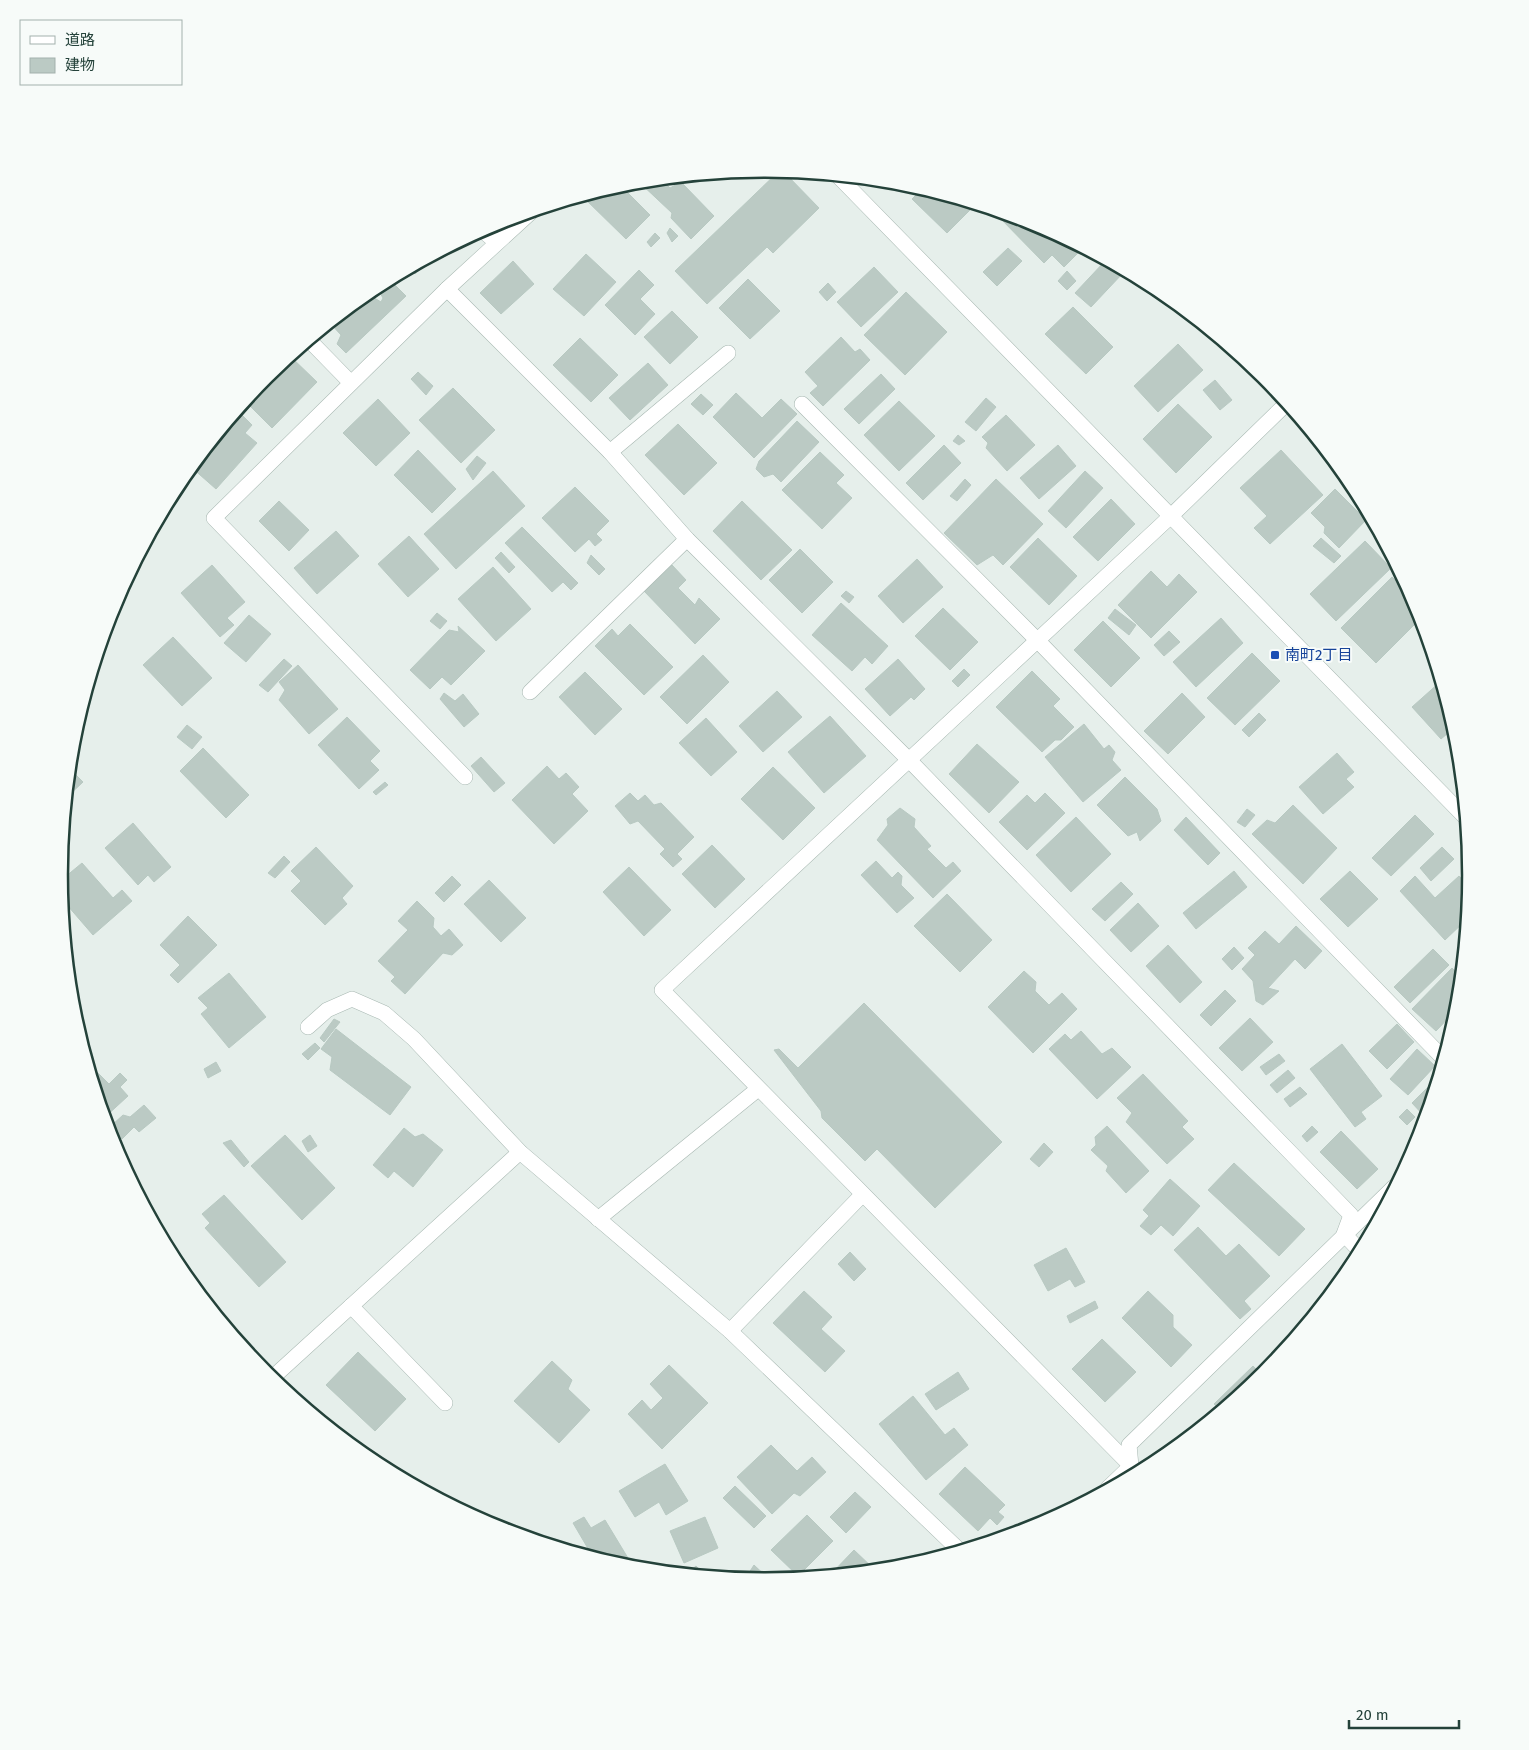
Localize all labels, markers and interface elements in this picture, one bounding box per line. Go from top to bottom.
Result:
legend [20,20,182,85]
text: 道路 [65,31,95,49]
text: 建物 [65,56,95,74]
place label: 南町2丁目 [1285,646,1352,664]
marker: 南町2丁目 [1269,649,1281,661]
scale bar [1349,1698,1459,1730]
text: 20 m [1356,1706,1389,1724]

